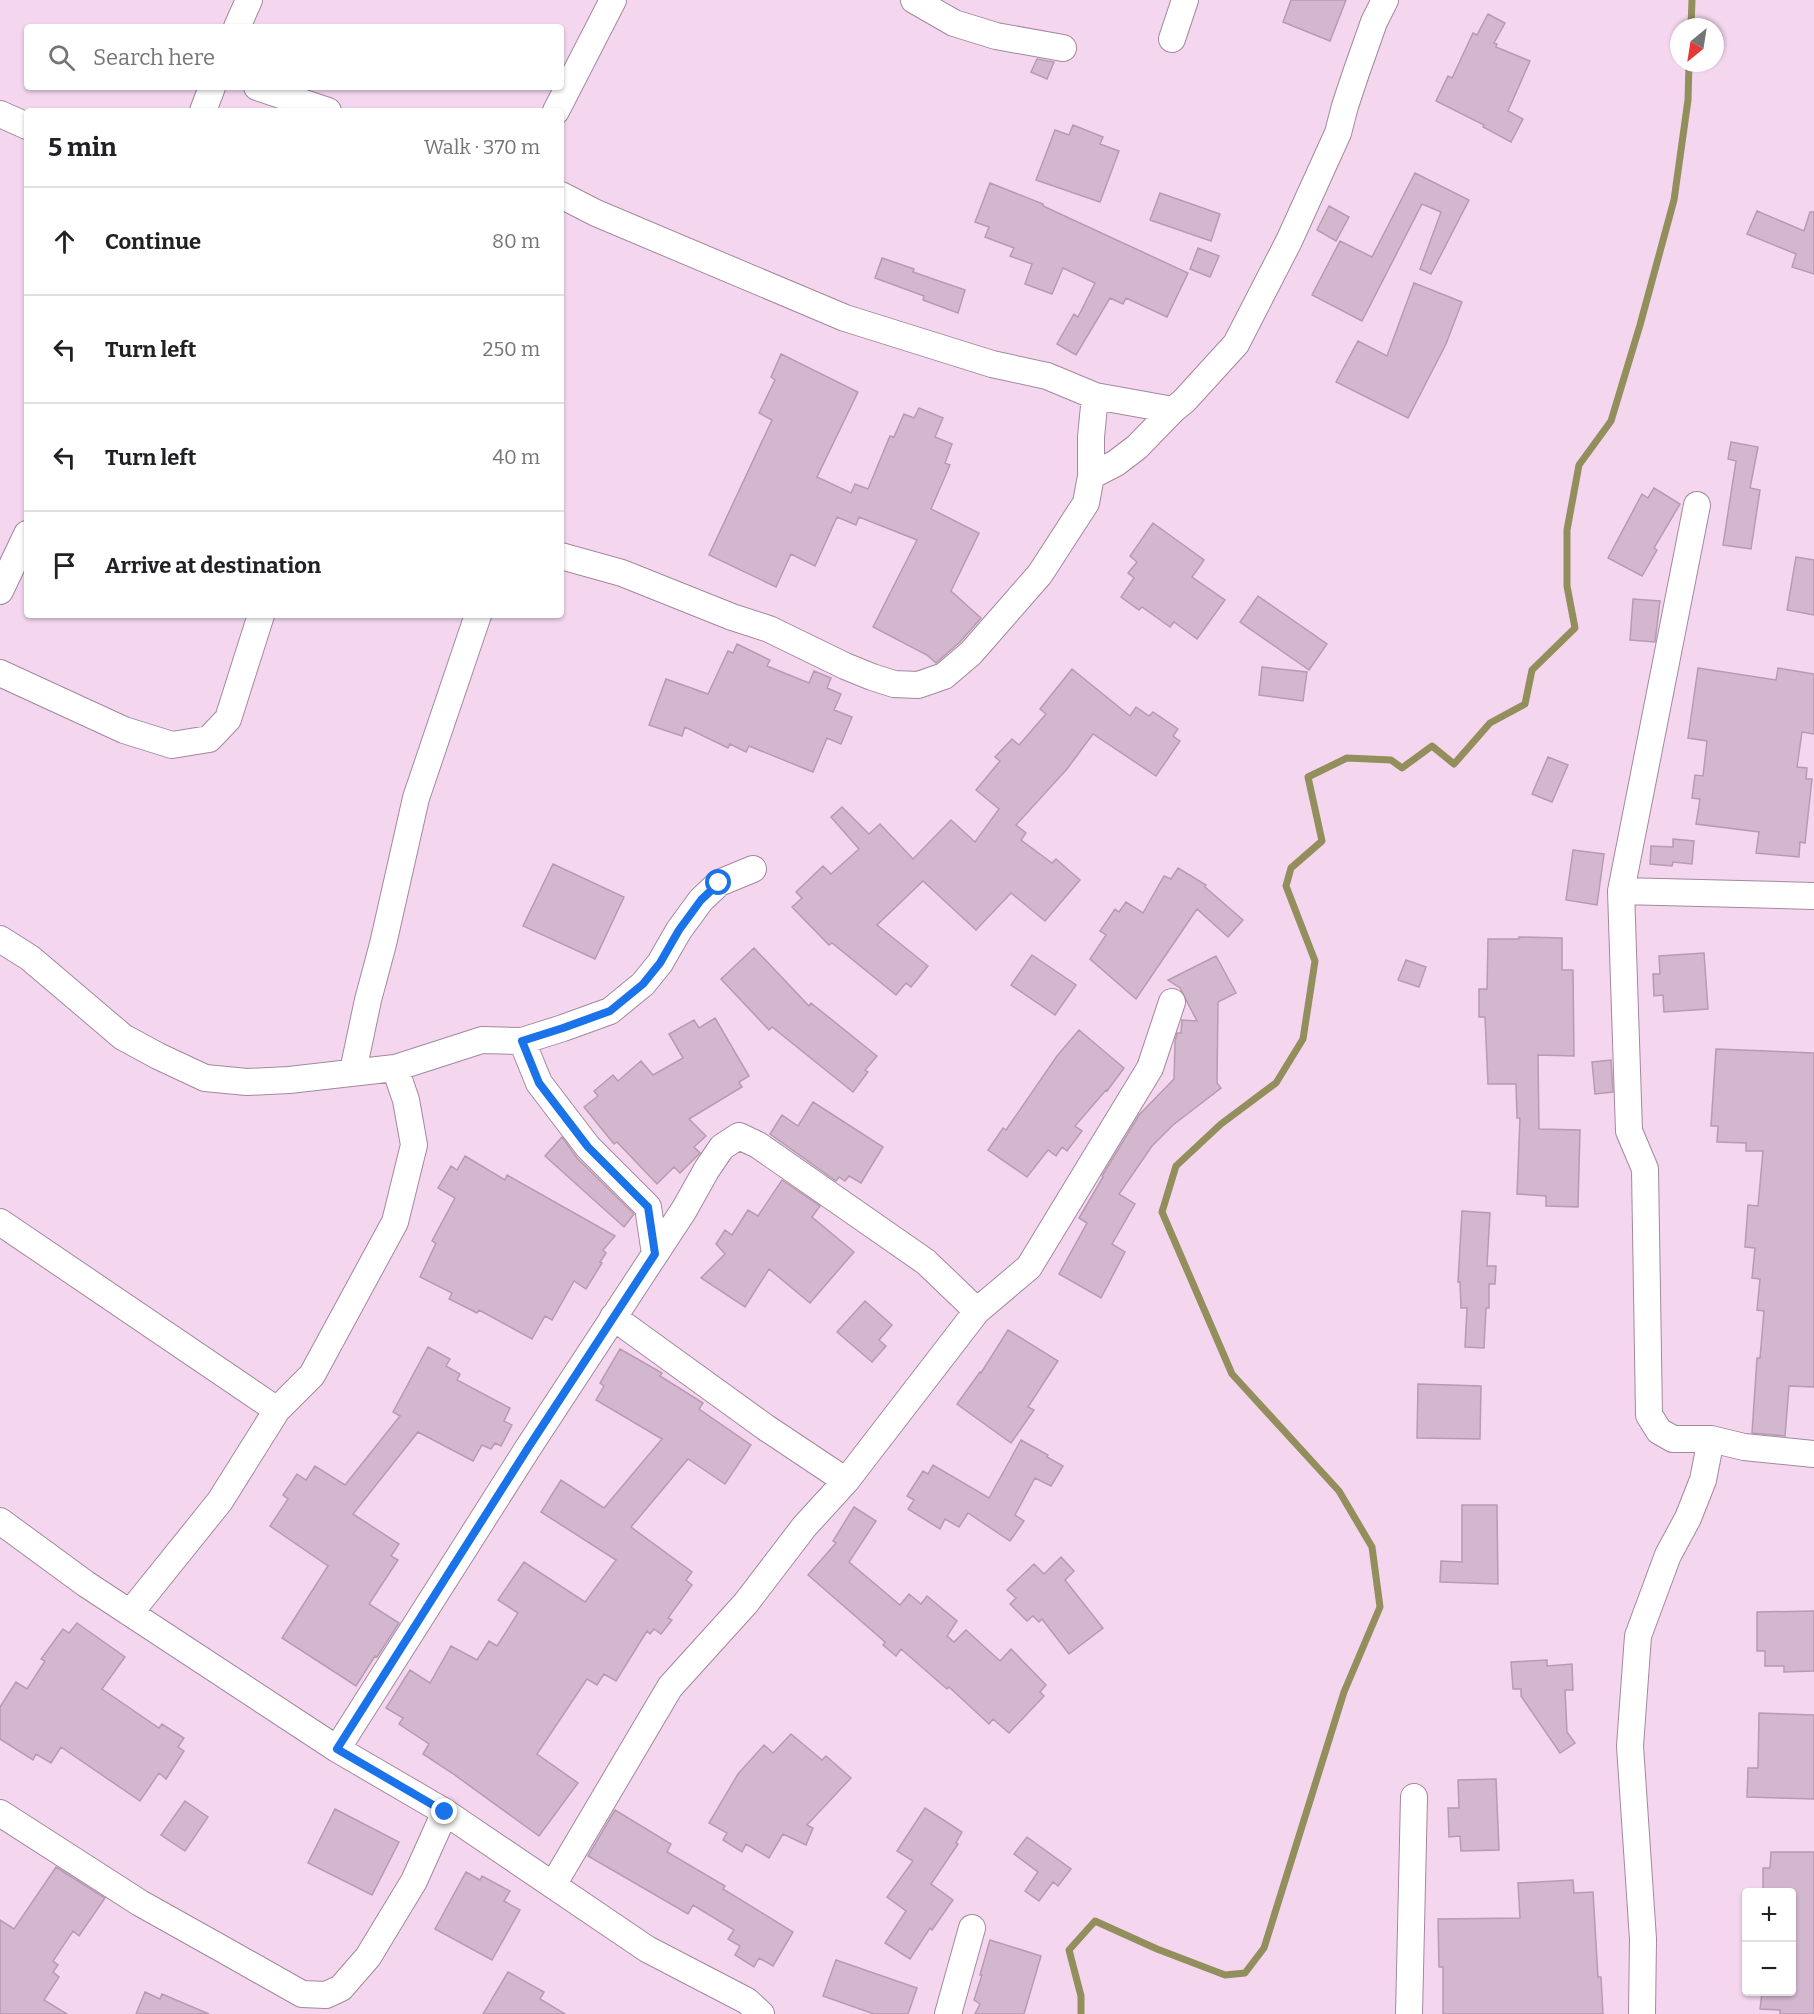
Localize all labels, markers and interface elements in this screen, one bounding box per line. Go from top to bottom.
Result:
north arrow [1670,18,1724,72]
search box [24,24,564,90]
icon: search [45,41,78,74]
text: Search here [93,44,215,71]
text: 5 min [48,132,117,163]
text: Walk · 370 m [424,135,540,159]
icon: ahead [48,225,81,258]
text: Continue [105,228,201,255]
text: 80 m [492,229,540,253]
icon: left [48,333,81,366]
text: Turn left [105,336,197,363]
text: 250 m [483,337,540,361]
icon: left [48,441,81,474]
text: Turn left [105,444,197,471]
text: 40 m [492,445,540,469]
icon: arrive [48,549,81,582]
text: Arrive at destination [105,552,321,579]
route start [705,869,731,895]
route end [431,1798,457,1824]
map controls [1742,1888,1796,1996]
button: + [1742,1888,1796,1942]
button: − [1742,1942,1796,1996]

